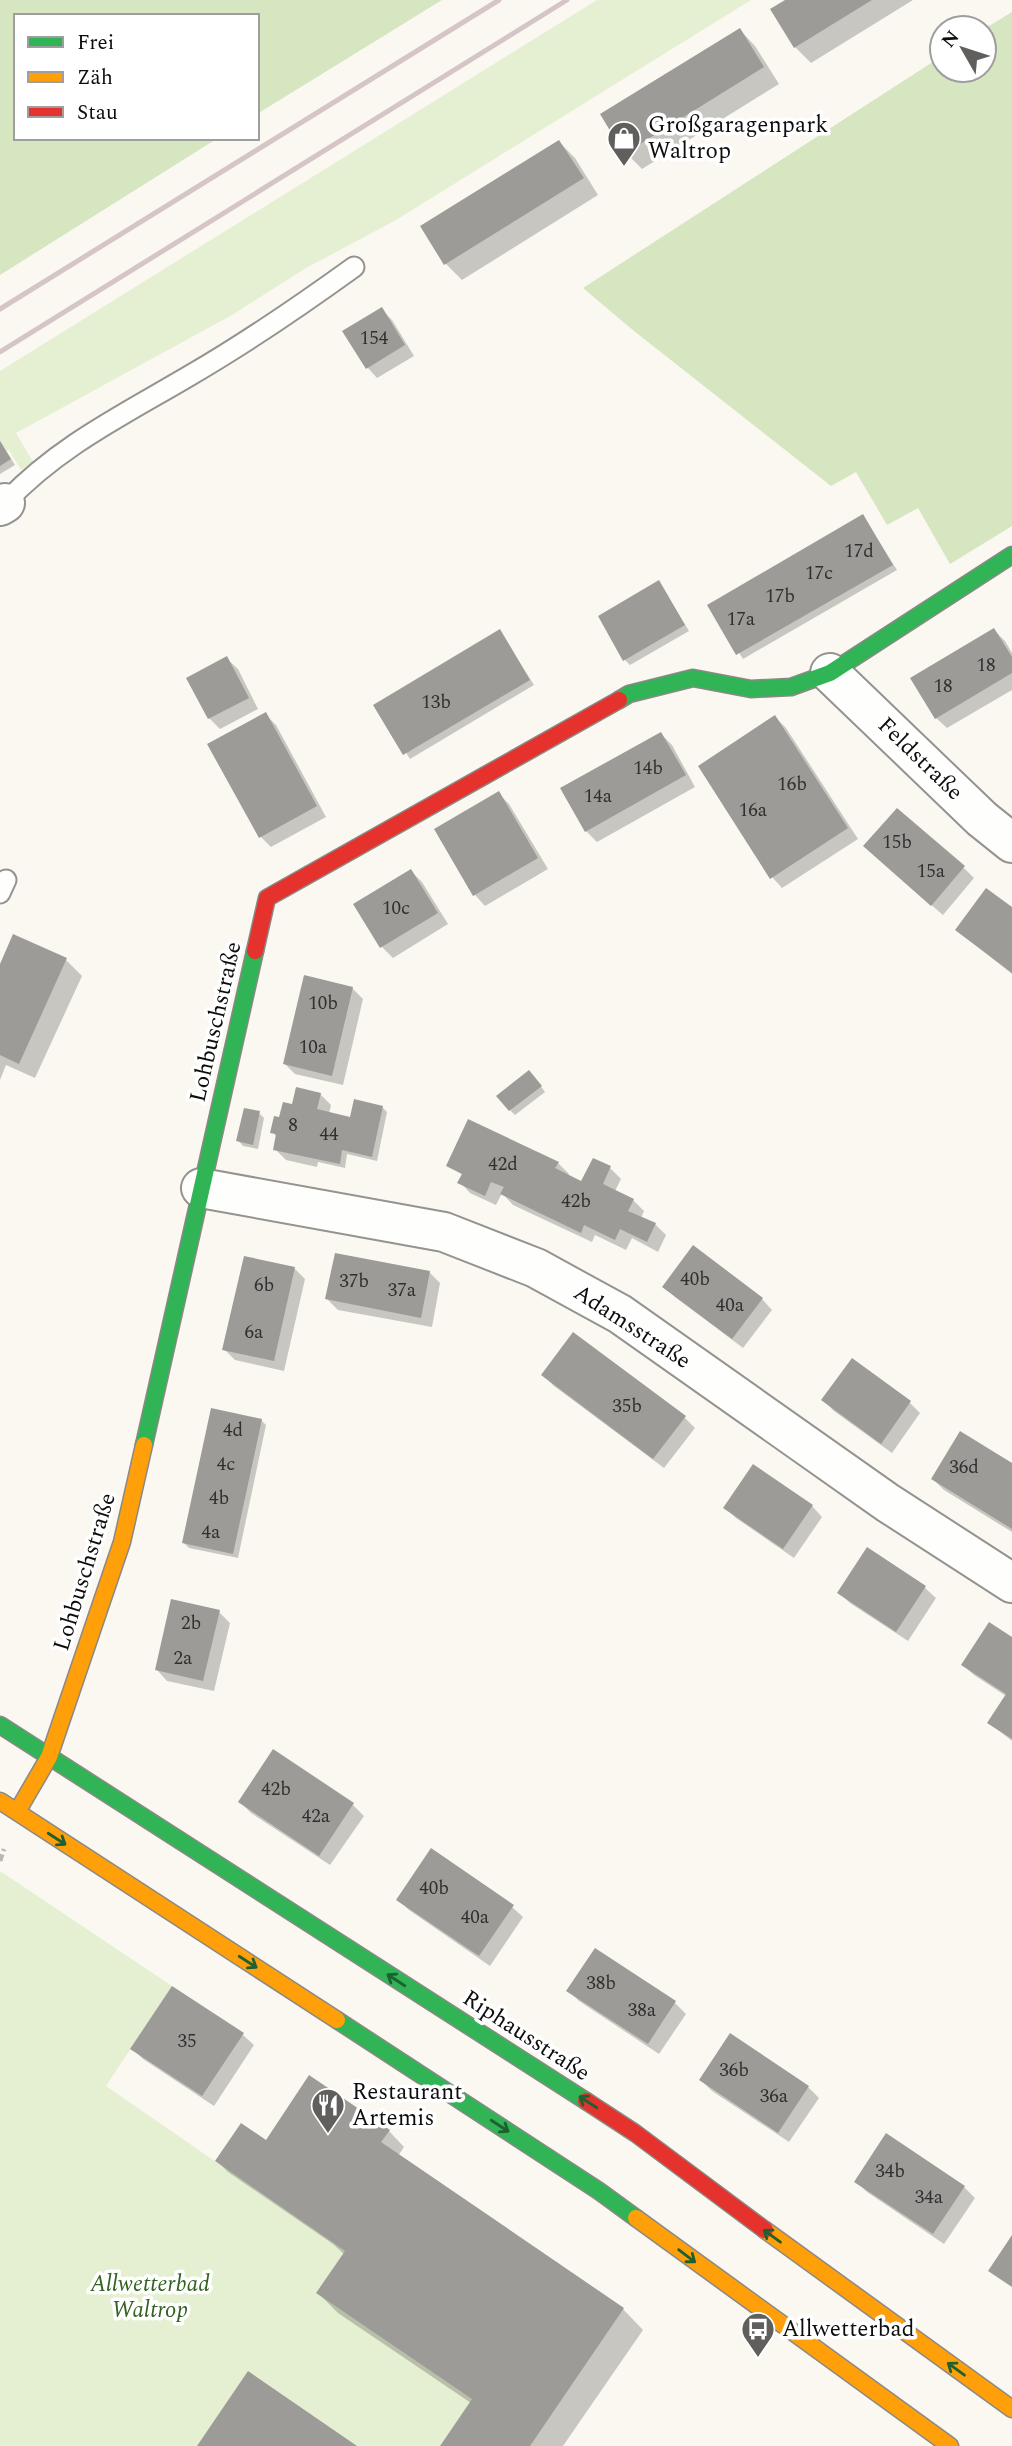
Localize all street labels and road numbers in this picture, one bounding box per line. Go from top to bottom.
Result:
street label: Feldstraße [869,709,971,809]
street label: Lohbuschstraße [181,938,251,1106]
street label: Adamsstraße [566,1276,698,1378]
street label: Lohbuschstraße [44,1489,126,1655]
street label: Riphausstraße [455,1981,597,2091]

